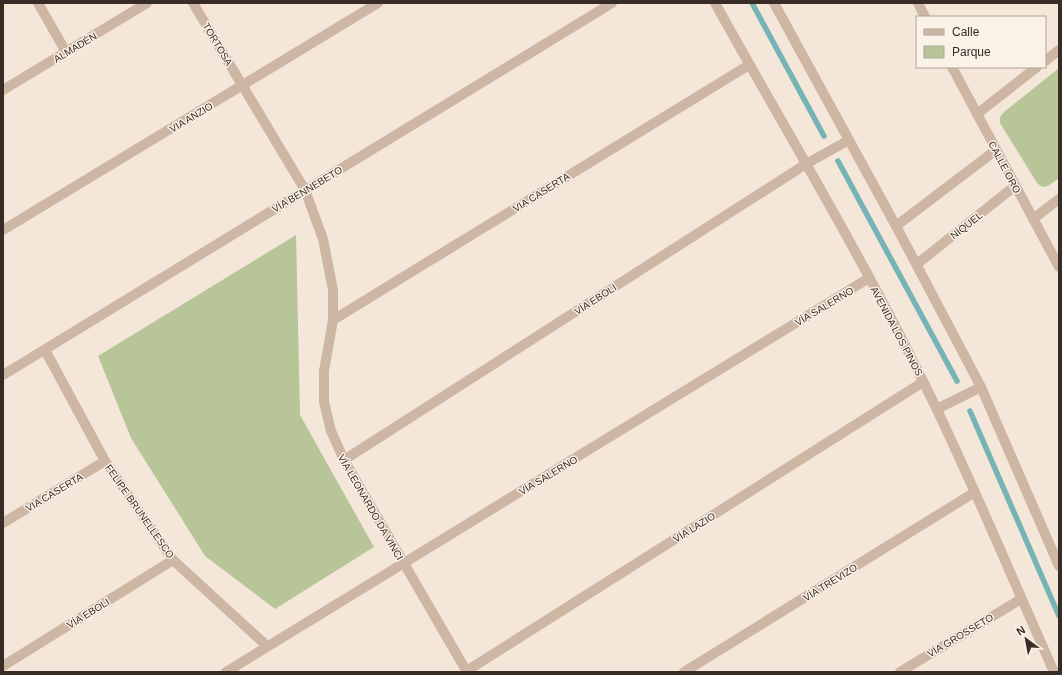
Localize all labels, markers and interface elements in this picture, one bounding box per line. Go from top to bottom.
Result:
legend [916,16,1046,68]
street label: TORTOSA [201,21,235,68]
text: Calle [952,25,980,39]
street label: ALMADÉN [51,29,99,65]
text: Parque [952,45,991,59]
street label: VIA ANZIO [168,100,215,135]
street label: CALLE ORO [986,139,1023,195]
street label: VÍA BENNEBETO [270,163,344,215]
street label: VIA CASERTA [511,170,572,214]
street label: NÍQUEL [948,209,985,241]
street label: VÍA EBOLI [572,281,618,317]
street label: VÍA SALERNO [793,284,856,328]
street label: AVENIDA LOS PINOS [868,285,925,378]
street label: VÍA LEONARDO DA VINCI [336,452,406,562]
street label: VÍA SALERNO [517,453,580,497]
street label: FELIPE BRUNELLESCO [103,462,176,560]
street label: VIA CASERTA [24,471,85,514]
street label: VÍA LAZIO [671,509,717,545]
street label: VÍA TREVIZO [801,560,859,603]
street label: VÍA EBOLI [65,595,111,631]
street label: VÍA GROSSETO [925,610,995,659]
north arrow [1006,619,1046,659]
text: N [1014,623,1027,638]

